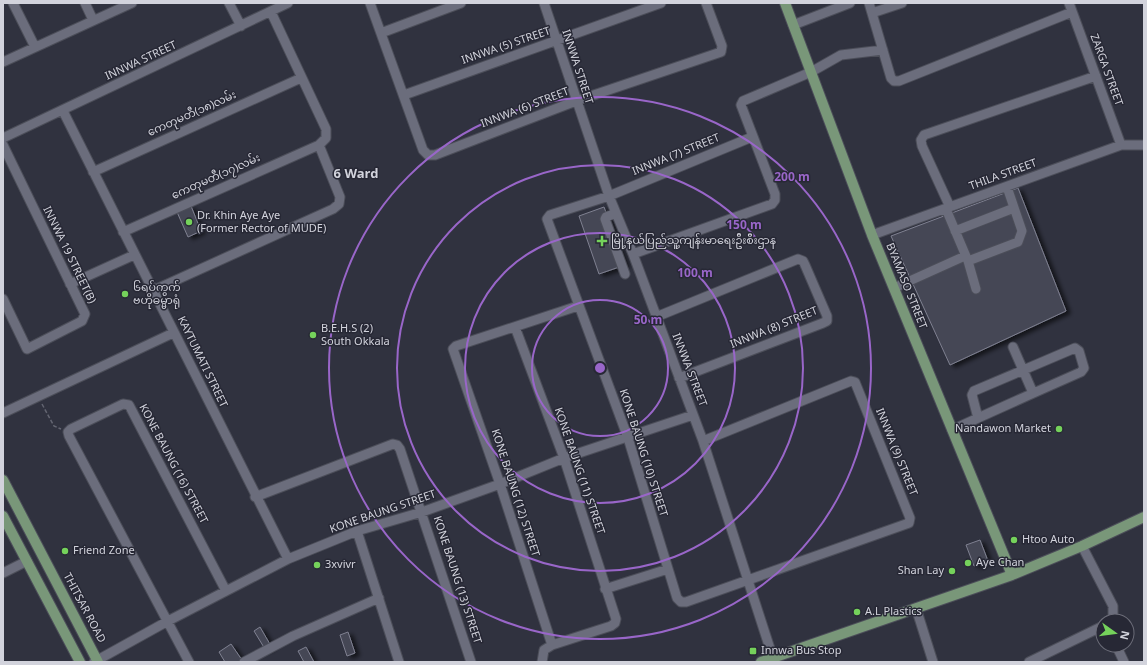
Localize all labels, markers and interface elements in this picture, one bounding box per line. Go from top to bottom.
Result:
street label: INNWA (5) STREET [458,19,554,73]
street label: INNWA STREET [554,26,600,108]
street label: ZARGA STREET [1082,30,1130,110]
street label: INNWA STREET [101,34,181,88]
street label: INNWA (6) STREET [477,80,573,136]
street label: ကေတုမတီ(၁၈)လမ်း [143,84,241,144]
street label: INNWA (7) STREET [628,126,724,184]
street label: ကေတုမတီ(၁၇)လမ်း [167,147,265,207]
street label: THILA STREET [966,152,1040,198]
district label: 6 Ward [334,161,378,189]
text: 200 m [774,165,810,191]
street label: INNWA 19 STREET(B) [35,202,103,308]
place label: Dr. Khin Aye Aye (Former Rector of MUDE) [197,204,326,241]
text: 150 m [726,213,762,239]
marker: Dr. Khin Aye Aye (Former Rector of MUDE) [184,217,194,227]
place label: မြို့နယ်ပြည်သူ့ကျန်းမာရေးဦးစီးဌာန [611,229,776,253]
marker: မြို့နယ်ပြည်သူ့ကျန်းမာရေးဦးစီးဌာန [596,235,608,247]
street label: BYAMASO STREET [878,239,934,333]
text: 100 m [677,261,713,287]
place label: ၆ရပ်ကွက် ဗဟိုဓမ္မာရုံ [133,276,181,313]
marker: ၆ရပ်ကွက် ဗဟိုဓမ္မာရုံ [120,289,130,299]
street label: INNWA (8) STREET [726,299,822,357]
text: 50 m [634,308,662,334]
street label: KAYTUMATI STREET [169,312,235,412]
place label: B.E.H.S (2) South Okkala [321,317,390,354]
marker: B.E.H.S (2) South Okkala [308,330,318,340]
street label: INNWA STREET [664,330,714,410]
centre of rings [593,361,607,375]
street label: KONE BAUNG (10) STREET [611,386,675,520]
street label: KONE BAUNG (16) STREET [131,399,215,529]
street label: KONE BAUNG (11) STREET [546,404,612,538]
street label: INNWA (9) STREET [867,404,925,500]
place label: Nandawon Market [955,417,1051,441]
marker: Nandawon Market [1054,424,1064,434]
street label: KONE BAUNG (12) STREET [483,426,547,560]
street label: KONE BAUNG STREET [326,483,440,541]
street label: KONE BAUNG (13) STREET [425,513,489,647]
place label: Htoo Auto [1022,528,1075,552]
marker: Htoo Auto [1009,535,1019,545]
place label: Friend Zone [73,539,135,563]
marker: Friend Zone [60,546,70,556]
place label: Aye Chan [976,551,1024,575]
place label: 3xvivr [325,553,356,577]
marker: Aye Chan [963,558,973,568]
place label: Shan Lay [898,559,944,583]
marker: 3xvivr [312,560,322,570]
marker: Shan Lay [947,566,957,576]
street label: THITSAR ROAD [55,568,113,648]
place label: A.L Plastics [865,600,922,624]
marker: A.L Plastics [852,607,862,617]
north arrow [1095,613,1135,653]
text: N [1111,628,1136,642]
place label: Innwa Bus Stop [761,639,842,663]
marker: Innwa Bus Stop [748,646,758,656]

